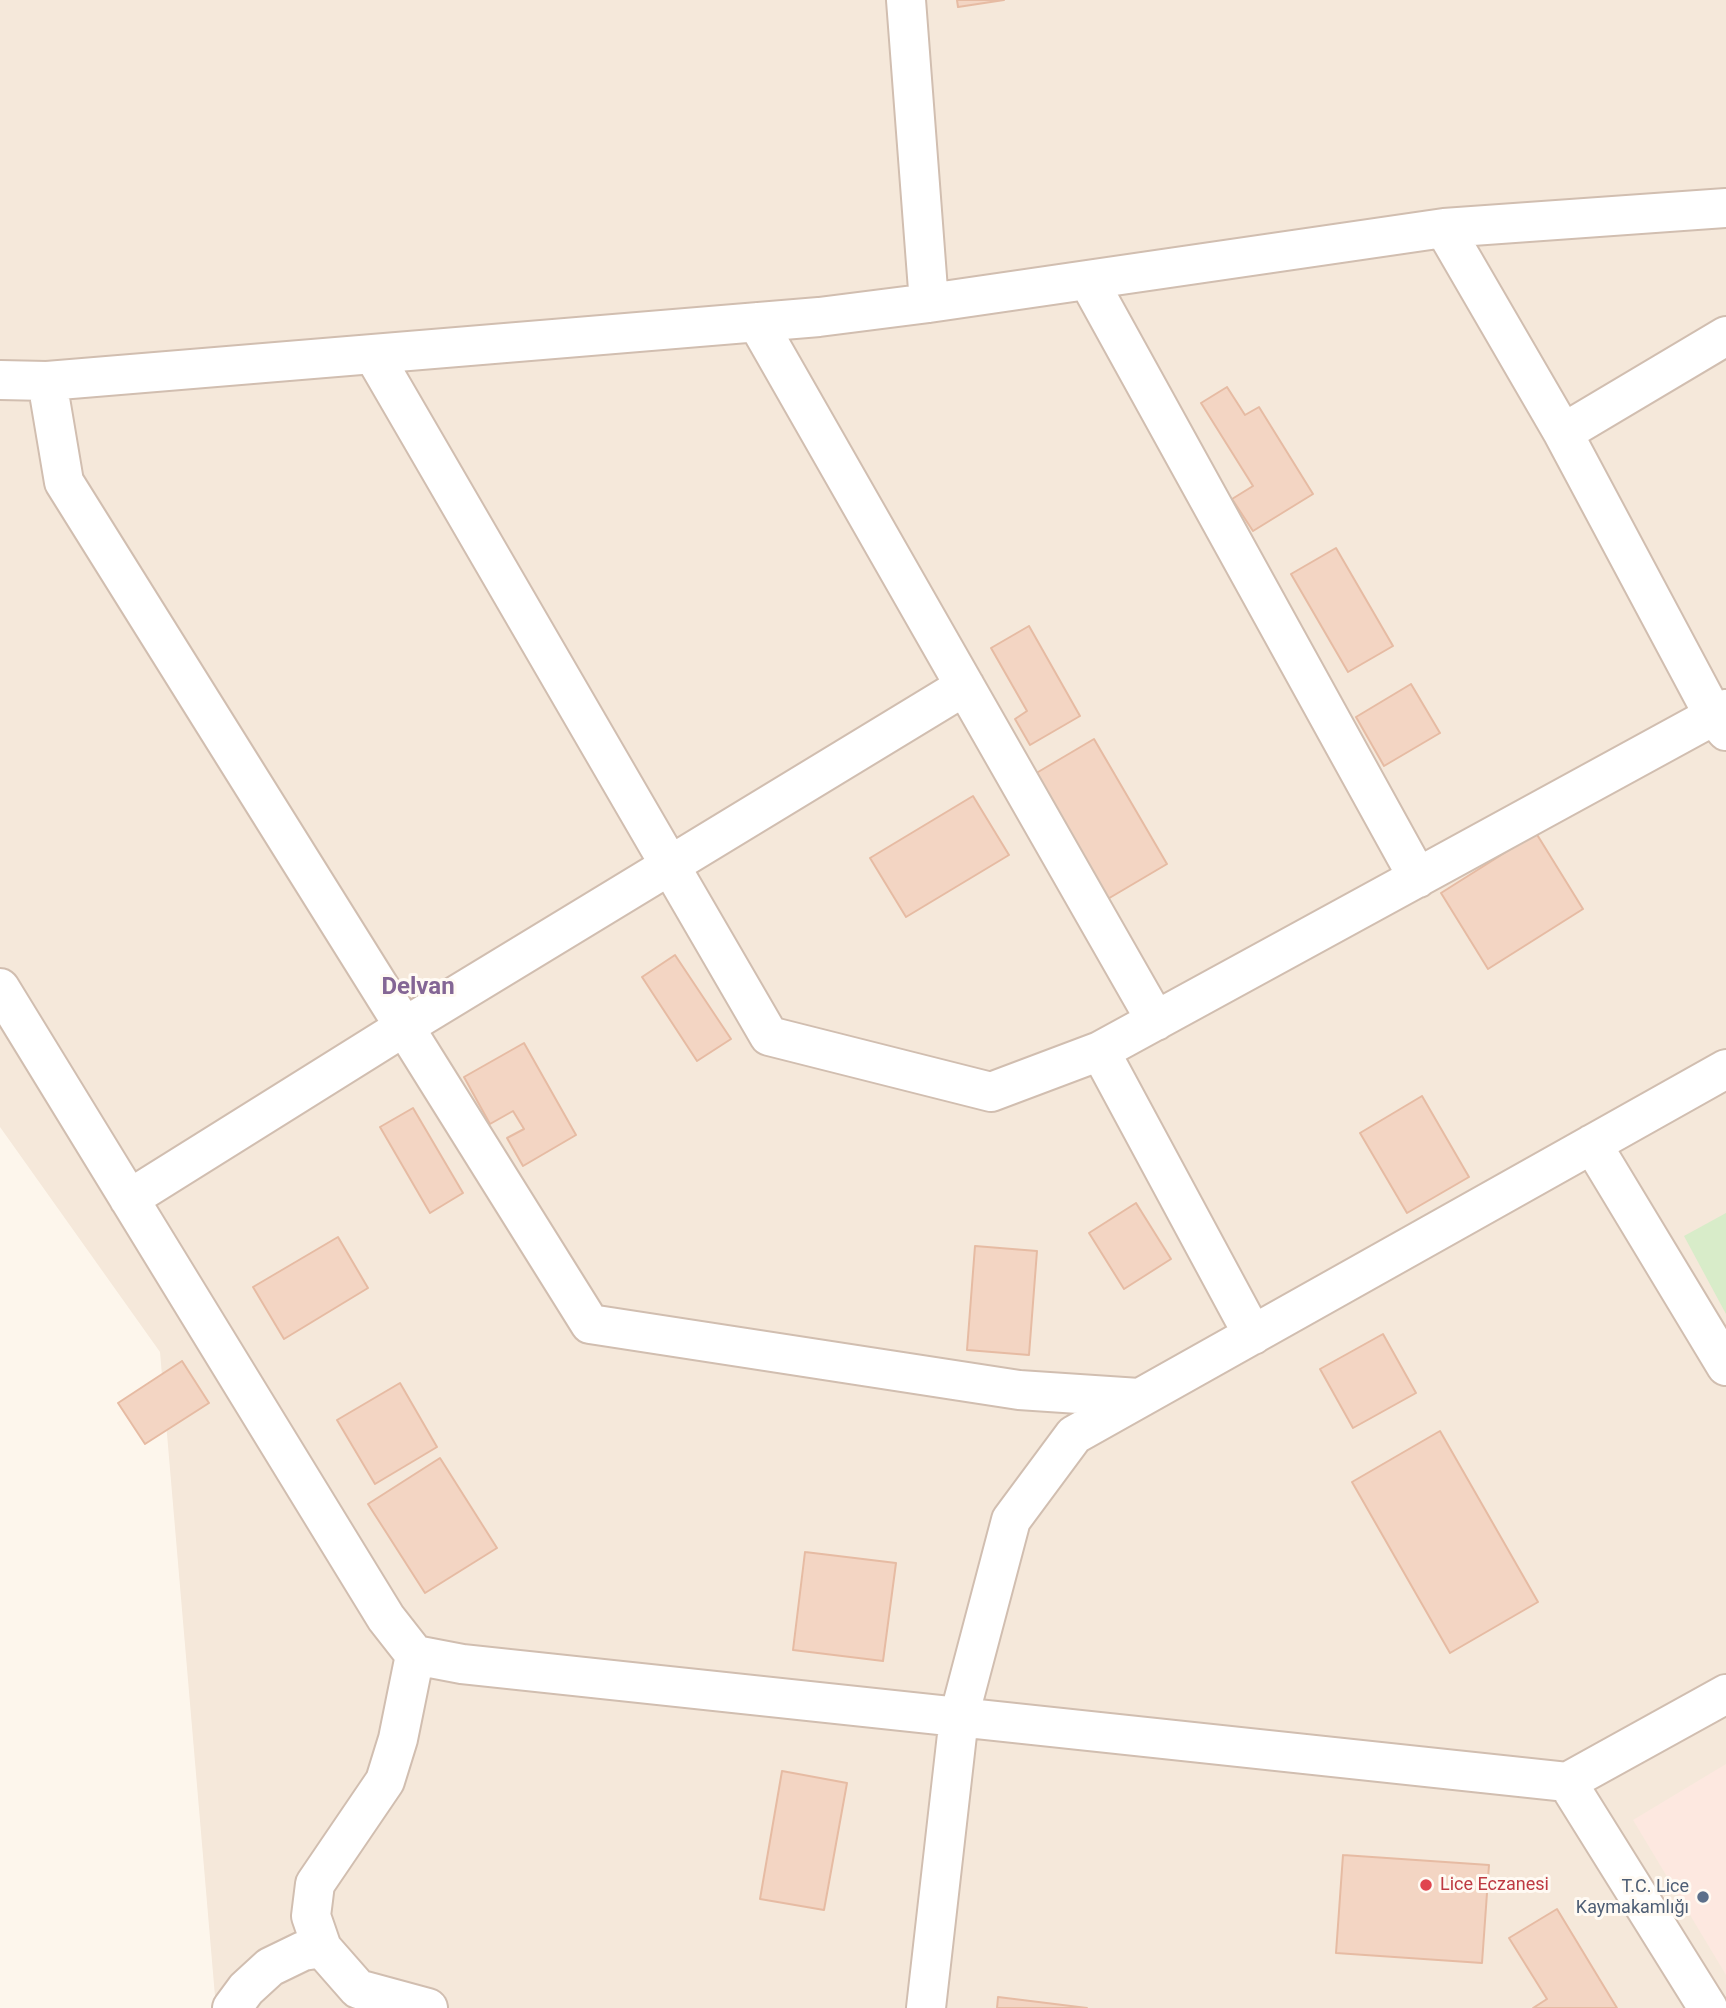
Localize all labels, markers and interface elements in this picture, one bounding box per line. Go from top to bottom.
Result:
district label: Delvan [381,974,455,1002]
place label: Lice Eczanesi [1440,1874,1549,1896]
place label: T.C. Lice Kaymakamlığı [1576,1876,1689,1918]
marker: Lice Eczanesi [1418,1877,1434,1893]
marker: T.C. Lice Kaymakamlığı [1695,1889,1711,1905]

